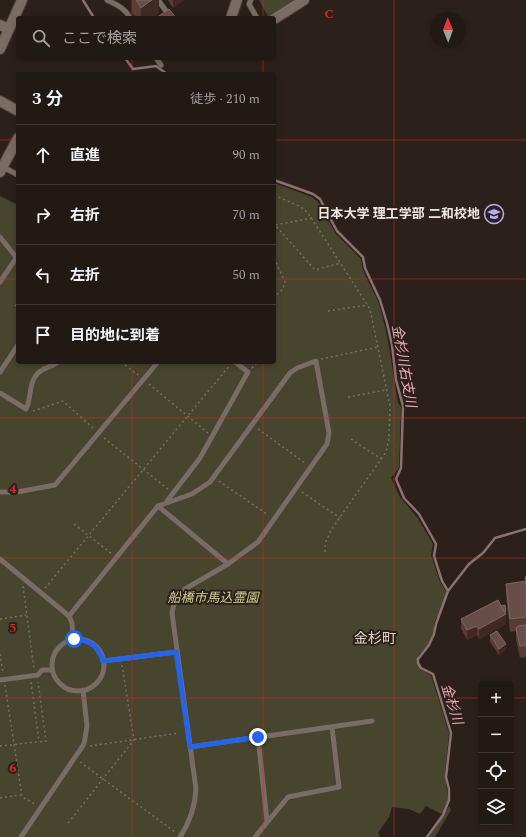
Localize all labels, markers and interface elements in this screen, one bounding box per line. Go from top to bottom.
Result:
text: C [324,4,334,24]
north arrow [430,12,466,48]
search box [16,16,276,60]
icon: search [30,27,52,49]
text: ここで検索 [62,27,137,50]
text: 3 分 [32,86,63,112]
text: 徒歩 · 210 m [190,89,260,109]
icon: ahead [32,144,54,166]
text: 直進 [70,144,100,167]
text: 90 m [233,145,260,165]
school or university icon: 日本大学 理工学部 二和校地 [483,203,505,225]
icon: right [32,204,54,226]
text: 右折 [70,204,100,227]
place label: 日本大学 理工学部 二和校地 [317,204,480,224]
text: 70 m [233,205,260,225]
icon: left [32,264,54,286]
text: 左折 [70,264,100,287]
text: 50 m [233,265,260,285]
water label: 金杉川右支川 [386,323,422,411]
icon: arrive [32,324,54,346]
text: 目的地に到着 [70,324,160,347]
text: 4 [9,479,17,499]
park label: 船橋市馬込霊園 [167,588,260,608]
text: 5 [9,618,17,638]
district label: 金杉町 [354,628,396,649]
route start [65,630,83,648]
water label: 金杉川 [436,681,469,729]
map controls [478,681,514,825]
button: + [478,681,514,717]
button: − [478,717,514,753]
route end [249,728,267,746]
button: locate [478,753,514,789]
text: 6 [9,758,17,778]
button: layers [478,789,514,825]

